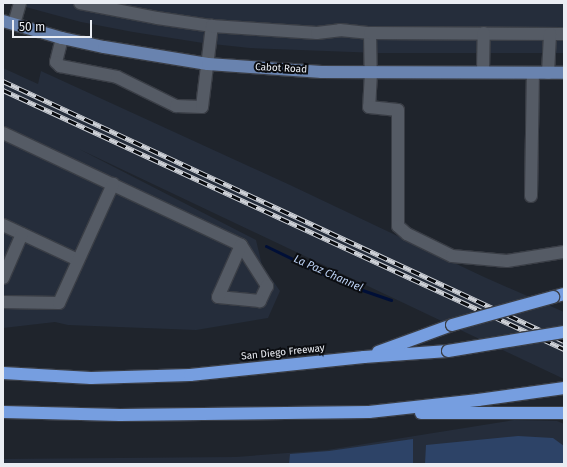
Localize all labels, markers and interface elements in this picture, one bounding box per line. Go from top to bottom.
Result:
scale bar [14,12,94,38]
text: 50 m [19,20,45,34]
street label: Cabot Road [255,62,307,76]
water label: La Paz Channel [291,253,365,295]
street label: San Diego Freeway [241,343,325,363]

